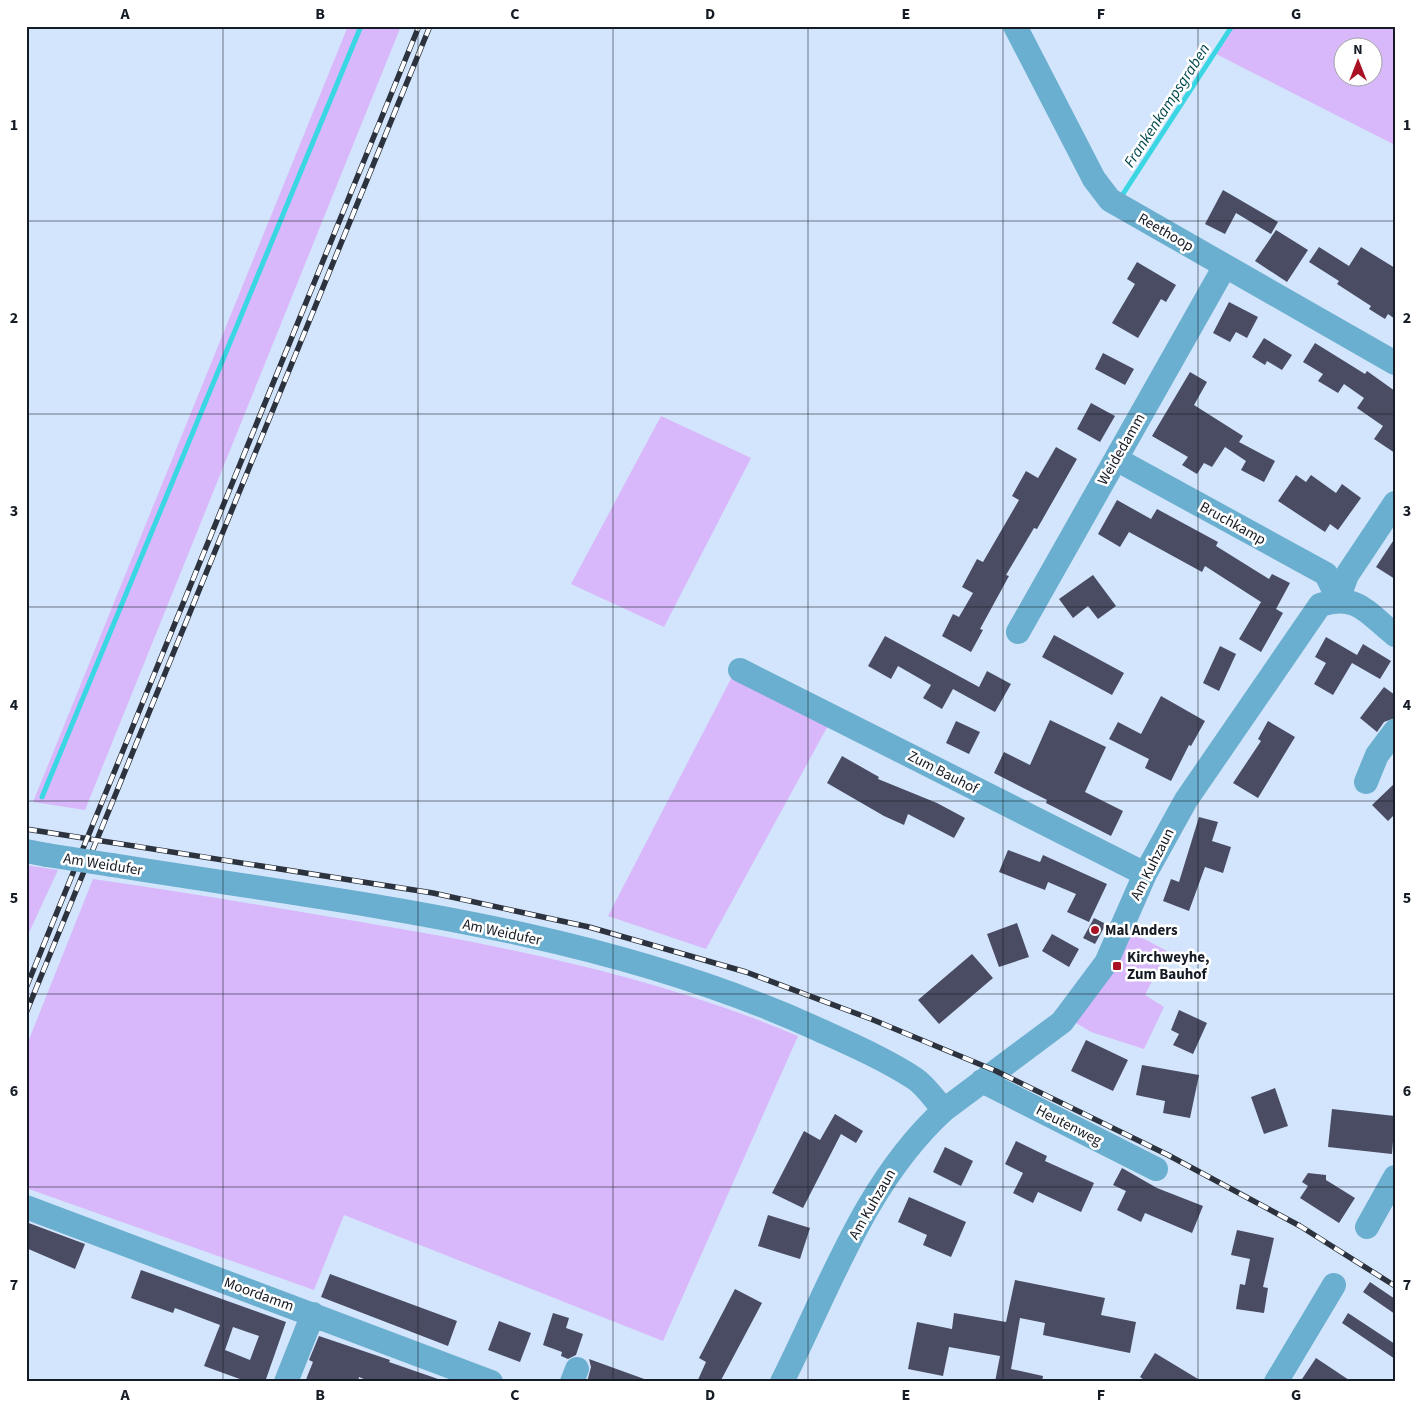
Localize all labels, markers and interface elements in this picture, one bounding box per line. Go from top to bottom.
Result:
text: A [119,3,130,25]
text: B [315,3,325,25]
text: C [510,3,520,25]
text: D [705,3,715,25]
text: E [902,3,910,25]
text: F [1097,3,1105,25]
text: G [1291,3,1301,25]
north arrow [1334,38,1384,88]
water label: Frankenkampsgraben [1118,39,1215,172]
text: N [1353,40,1363,60]
text: 1 [10,114,18,136]
text: 1 [1403,114,1411,136]
street label: Reethoop [1134,208,1197,257]
text: 2 [10,307,18,329]
text: 2 [1403,307,1411,329]
street label: Weidedamm [1092,410,1150,489]
street label: Bruchkamp [1196,497,1270,550]
text: 3 [10,500,18,522]
text: 3 [1403,500,1411,522]
text: 4 [10,694,19,716]
text: 4 [1403,694,1412,716]
street label: Zum Bauhof [904,746,982,799]
street label: Am Kuhzaun [1125,825,1180,904]
street label: Am Weidufer [62,848,145,881]
text: 5 [10,887,18,909]
text: 5 [1403,887,1411,909]
street label: Am Weidufer [461,914,544,951]
place label: Mal Anders [1105,920,1178,941]
marker: Mal Anders [1089,924,1101,936]
place label: Kirchweyhe, Zum Bauhof [1127,947,1210,985]
marker: Kirchweyhe, Zum Bauhof [1111,960,1123,972]
text: 6 [10,1080,18,1102]
text: 6 [1403,1080,1411,1102]
street label: Heutenweg [1032,1100,1106,1151]
street label: Am Kuhzaun [844,1165,901,1243]
street label: Moordamm [221,1272,297,1317]
text: 7 [10,1274,18,1296]
text: 7 [1403,1274,1411,1296]
text: A [119,1384,130,1406]
text: B [315,1384,325,1406]
text: C [510,1384,520,1406]
text: D [705,1384,715,1406]
text: E [902,1384,910,1406]
text: F [1097,1384,1105,1406]
text: G [1291,1384,1301,1406]

